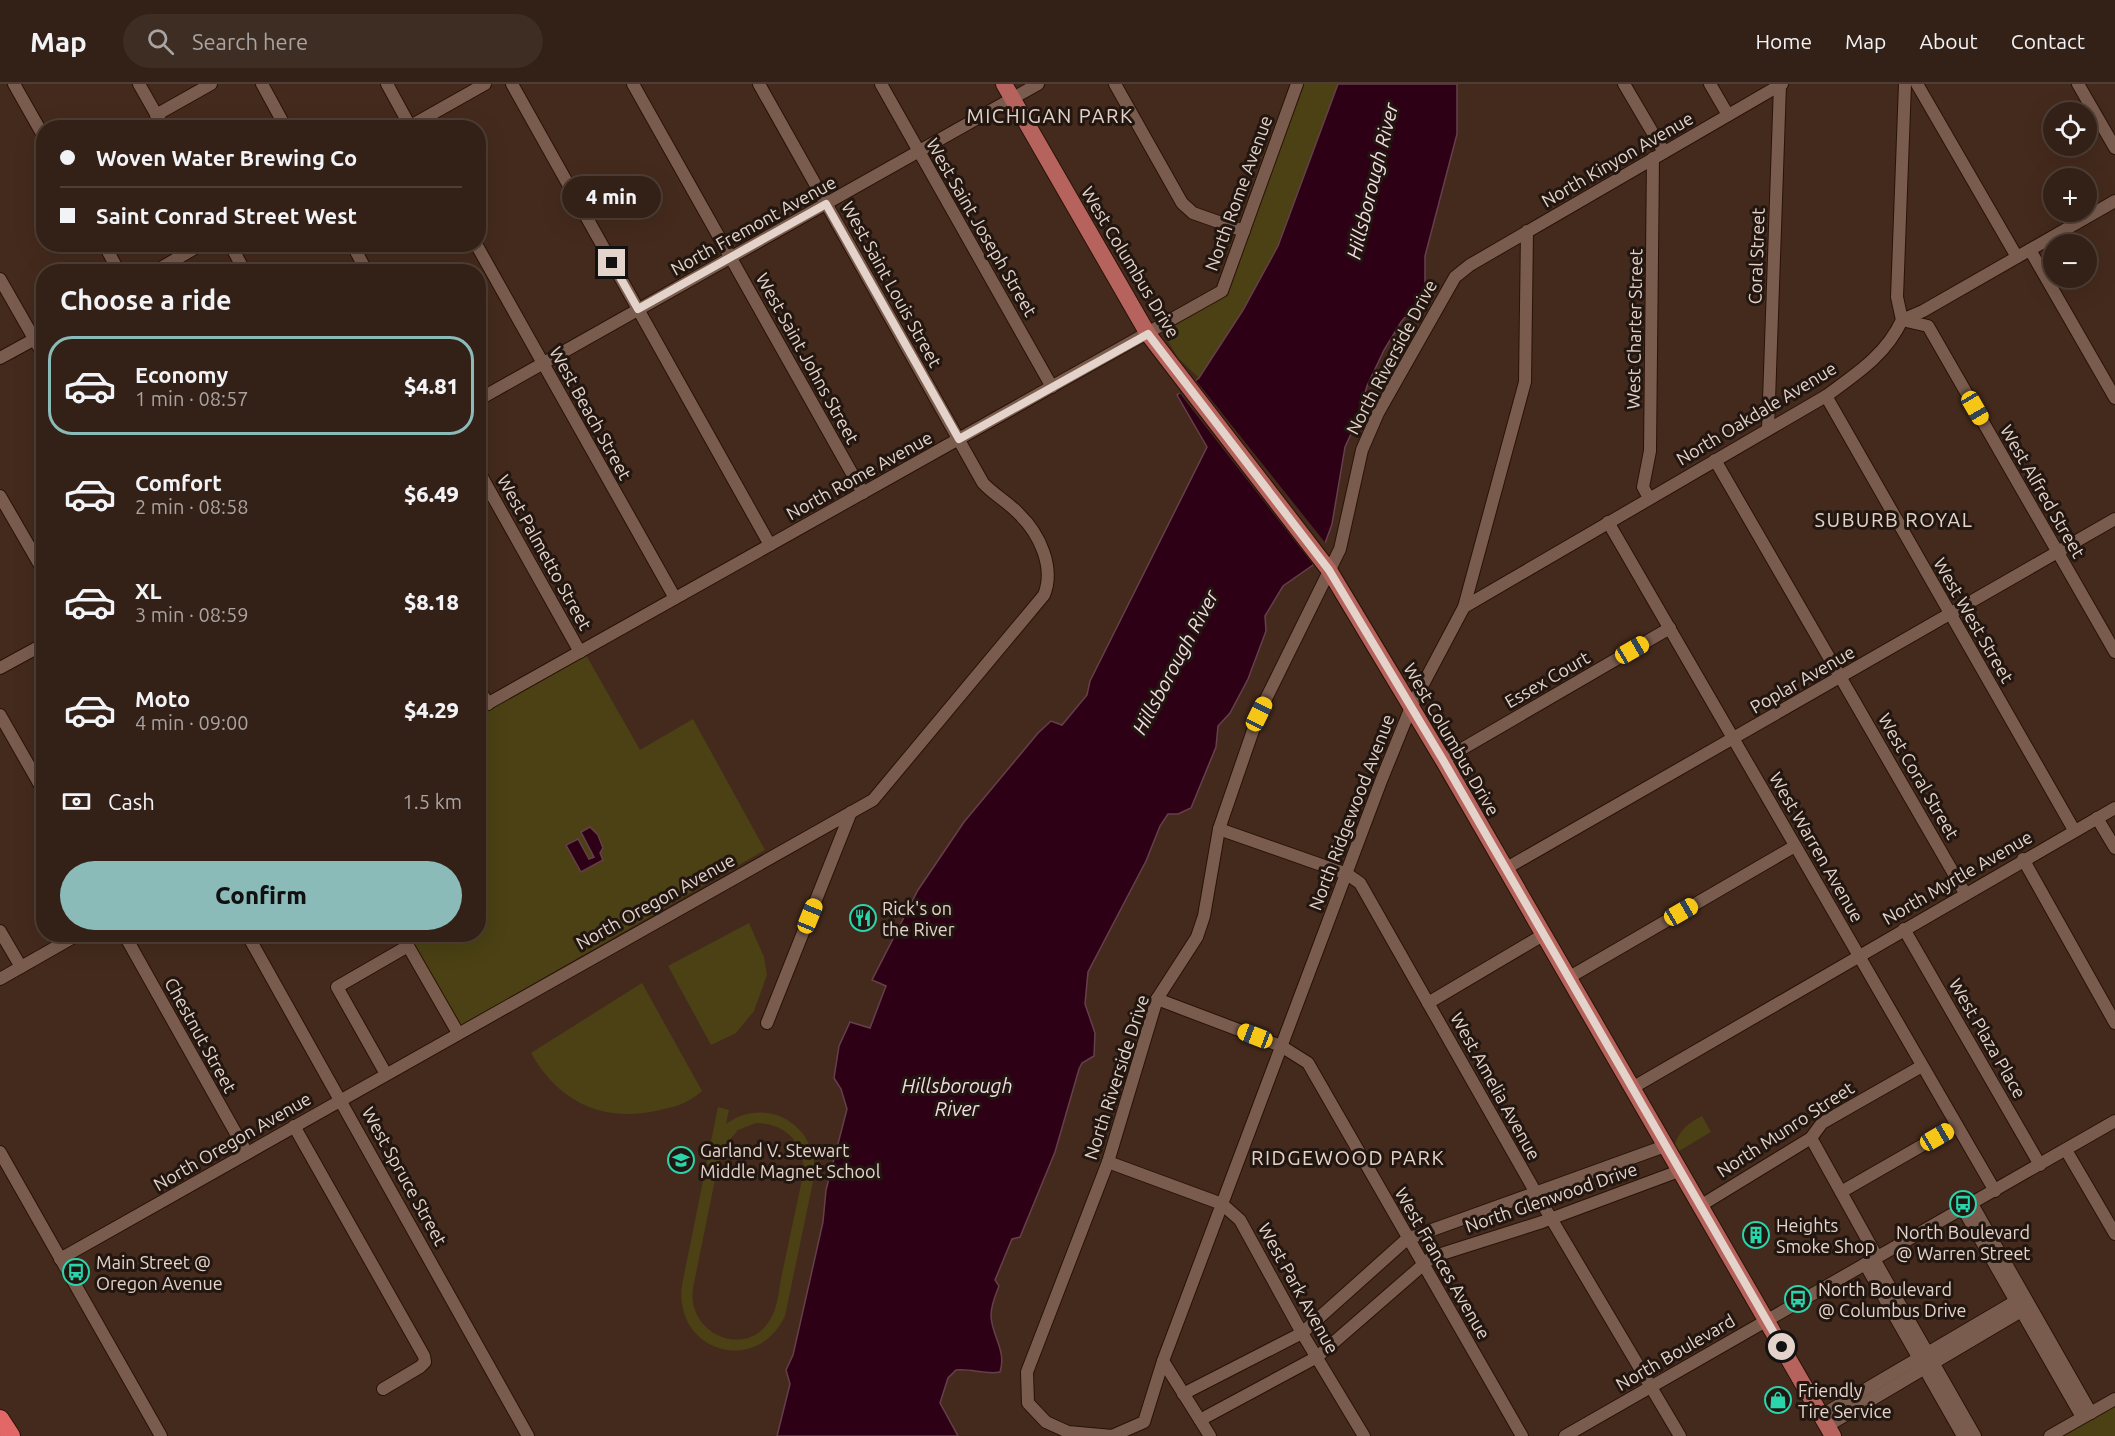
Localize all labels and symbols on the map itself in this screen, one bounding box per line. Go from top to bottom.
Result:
water label: Hillsborough River [1341,99,1403,261]
district label: MICHIGAN PARK [966,104,1134,127]
street label: North Kinyon Avenue [1538,107,1696,211]
street label: North Rome Avenue [1201,113,1275,273]
street label: West Saint Joseph Street [923,134,1041,320]
street label: North Fremont Avenue [667,171,839,279]
callout: 4 min [562,176,662,218]
street label: West Columbus Drive [1078,183,1184,341]
street label: West Saint Louis Street [838,198,946,370]
street label: Coral Street [1744,207,1768,305]
street label: West Charter Street [1623,248,1645,410]
route end [598,249,625,276]
street label: West Saint Johns Street [753,269,863,447]
street label: North Riverside Drive [1342,276,1440,438]
street label: West Beach Street [546,343,636,483]
street label: North Oakdale Avenue [1672,357,1840,469]
car [1958,388,1992,428]
street label: West Alfred Street [1997,421,2089,561]
street label: North Rome Avenue [783,427,935,523]
street label: West Palmetto Street [494,471,596,633]
district label: SUBURB ROYAL [1815,508,1973,531]
street label: West West Street [1930,554,2018,686]
water label: Hillsborough River [1127,585,1223,738]
car [1612,633,1652,667]
street label: Poplar Avenue [1746,641,1858,717]
street label: Essex Court [1501,647,1593,711]
street label: West Columbus Drive [1400,659,1504,819]
car [1243,694,1275,734]
street label: West Coral Street [1875,709,1963,843]
street label: North Ridgewood Avenue [1304,711,1398,913]
street label: West Warren Avenue [1766,769,1868,925]
street label: North Myrtle Avenue [1879,826,2035,928]
street label: North Oregon Avenue [572,849,738,953]
car [1661,895,1701,929]
car [795,896,825,936]
place label: Rick's on the River [882,898,955,939]
restaurant icon: Rick's on the River [848,903,878,933]
street label: Chestnut Street [161,974,241,1096]
street label: West Plaza Place [1946,975,2030,1101]
street label: North Riverside Drive [1080,992,1152,1162]
street label: West Amelia Avenue [1447,1009,1545,1163]
car [1235,1021,1275,1051]
water label: Hillsborough River [901,1074,1013,1120]
street label: North Munro Street [1713,1077,1857,1181]
street label: North Oregon Avenue [150,1088,314,1194]
street label: West Spruce Street [359,1103,451,1249]
car [1917,1120,1957,1154]
place label: Garland V. Stewart Middle Magnet School [700,1140,881,1181]
school or university icon: Garland V. Stewart Middle Magnet School [666,1145,696,1175]
district label: RIDGEWOOD PARK [1251,1146,1445,1169]
street label: North Glenwood Drive [1462,1158,1640,1236]
street label: West Frances Avenue [1391,1184,1495,1342]
bus stop icon: North Boulevard @ Warren Street [1948,1189,1978,1219]
place label: Heights Smoke Shop [1776,1215,1875,1256]
street label: West Park Avenue [1255,1219,1343,1357]
building icon: Heights Smoke Shop [1741,1220,1771,1250]
place label: North Boulevard @ Warren Street [1896,1222,2030,1263]
place label: Main Street @ Oregon Avenue [96,1252,223,1293]
bus stop icon: Main Street @ Oregon Avenue [61,1257,91,1287]
place label: North Boulevard @ Columbus Drive [1818,1279,1966,1320]
bus stop icon: North Boulevard @ Columbus Drive [1783,1284,1813,1314]
street label: North Boulevard [1612,1310,1738,1394]
route start [1768,1333,1795,1360]
place label: Friendly Tire Service [1798,1380,1892,1421]
shop icon: Friendly Tire Service [1763,1385,1793,1415]

